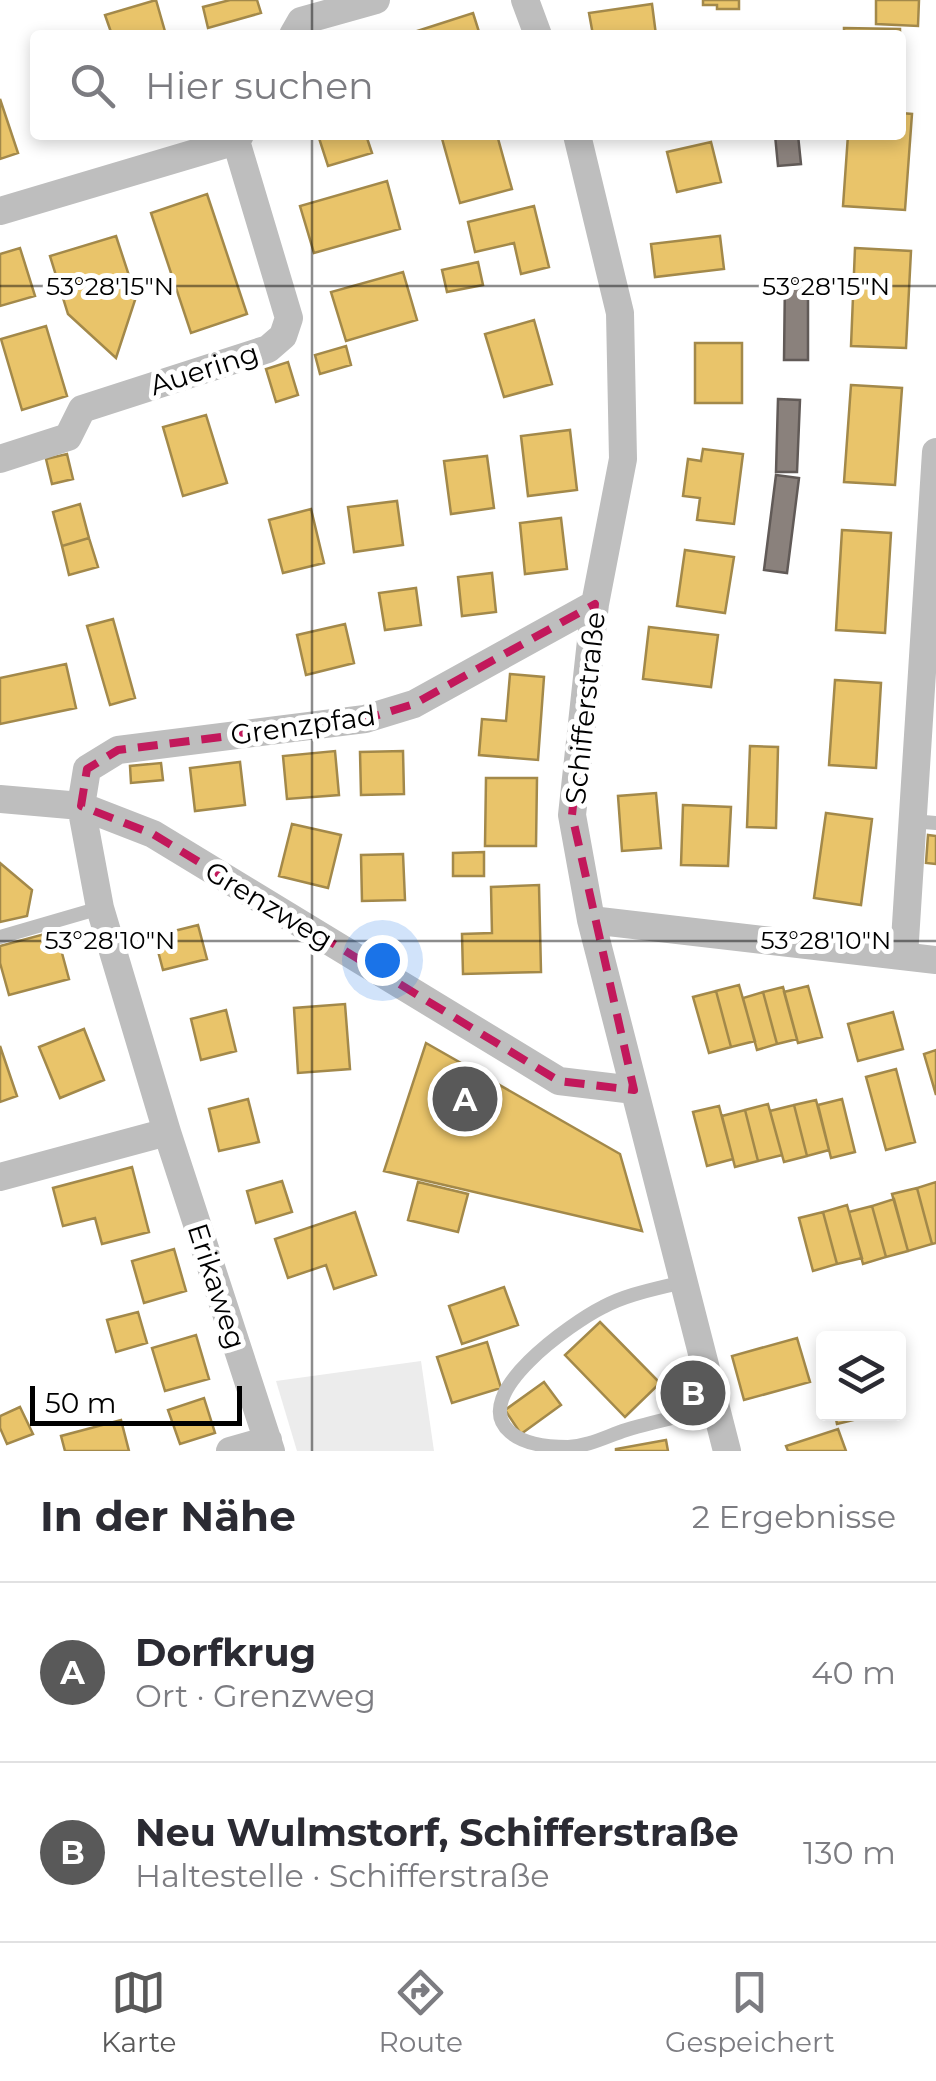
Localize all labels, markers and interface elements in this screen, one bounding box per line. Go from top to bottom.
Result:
search box [30,30,906,140]
icon: search [65,58,120,113]
text: Hier suchen [145,62,374,109]
text: 53°28'15"N [46,271,174,301]
text: 53°28'15"N [762,271,890,301]
street label: Auering [145,335,263,403]
street label: Schifferstraße [558,610,612,806]
street label: Grenzpfad [228,698,378,752]
street label: Grenzweg [199,854,339,956]
text: 53°28'10"N [45,925,175,955]
text: 53°28'10"N [761,925,891,955]
your location [357,935,408,986]
pin: A [432,1062,498,1136]
street label: Erikaweg [181,1219,253,1353]
map controls [816,1331,906,1421]
button: layers [816,1331,906,1421]
pin: B [660,1356,726,1430]
scale bar [30,1381,242,1426]
text: 50 m [45,1386,116,1420]
text: In der Nähe [40,1490,296,1542]
text: 2 Ergebnisse [692,1497,896,1536]
text: Dorfkrug [135,1629,316,1676]
text: A [60,1653,85,1692]
text: 40 m [811,1653,896,1692]
text: Ort · Grenzweg [135,1676,376,1715]
text: Neu Wulmstorf, Schifferstraße [135,1809,739,1856]
text: B [60,1833,85,1872]
text: 130 m [803,1833,896,1872]
text: Haltestelle · Schifferstraße [135,1856,550,1895]
tab: Karte [101,1965,176,2059]
tab: Route [379,1965,463,2059]
tab: Gespeichert [665,1965,835,2059]

